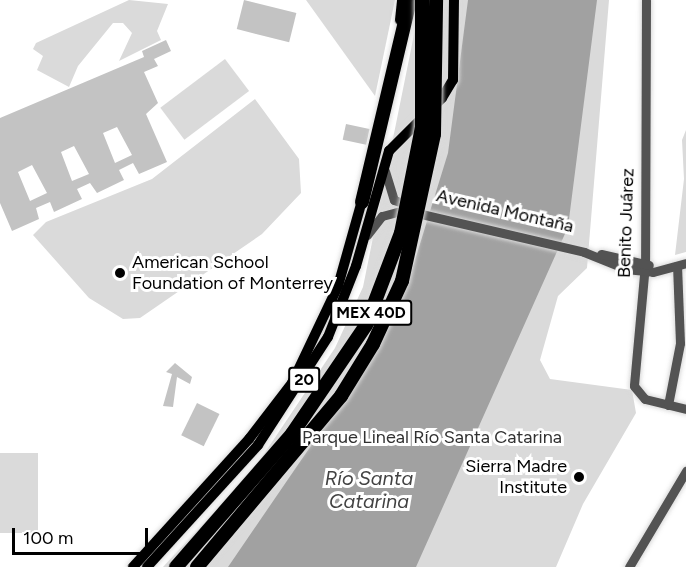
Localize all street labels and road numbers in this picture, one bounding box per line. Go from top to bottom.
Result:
street label: Benito Juárez [613,168,639,278]
street label: Avenida Montaña [434,185,576,237]
road number: MEX 40D [329,300,413,326]
road number: 20 [288,367,320,393]

